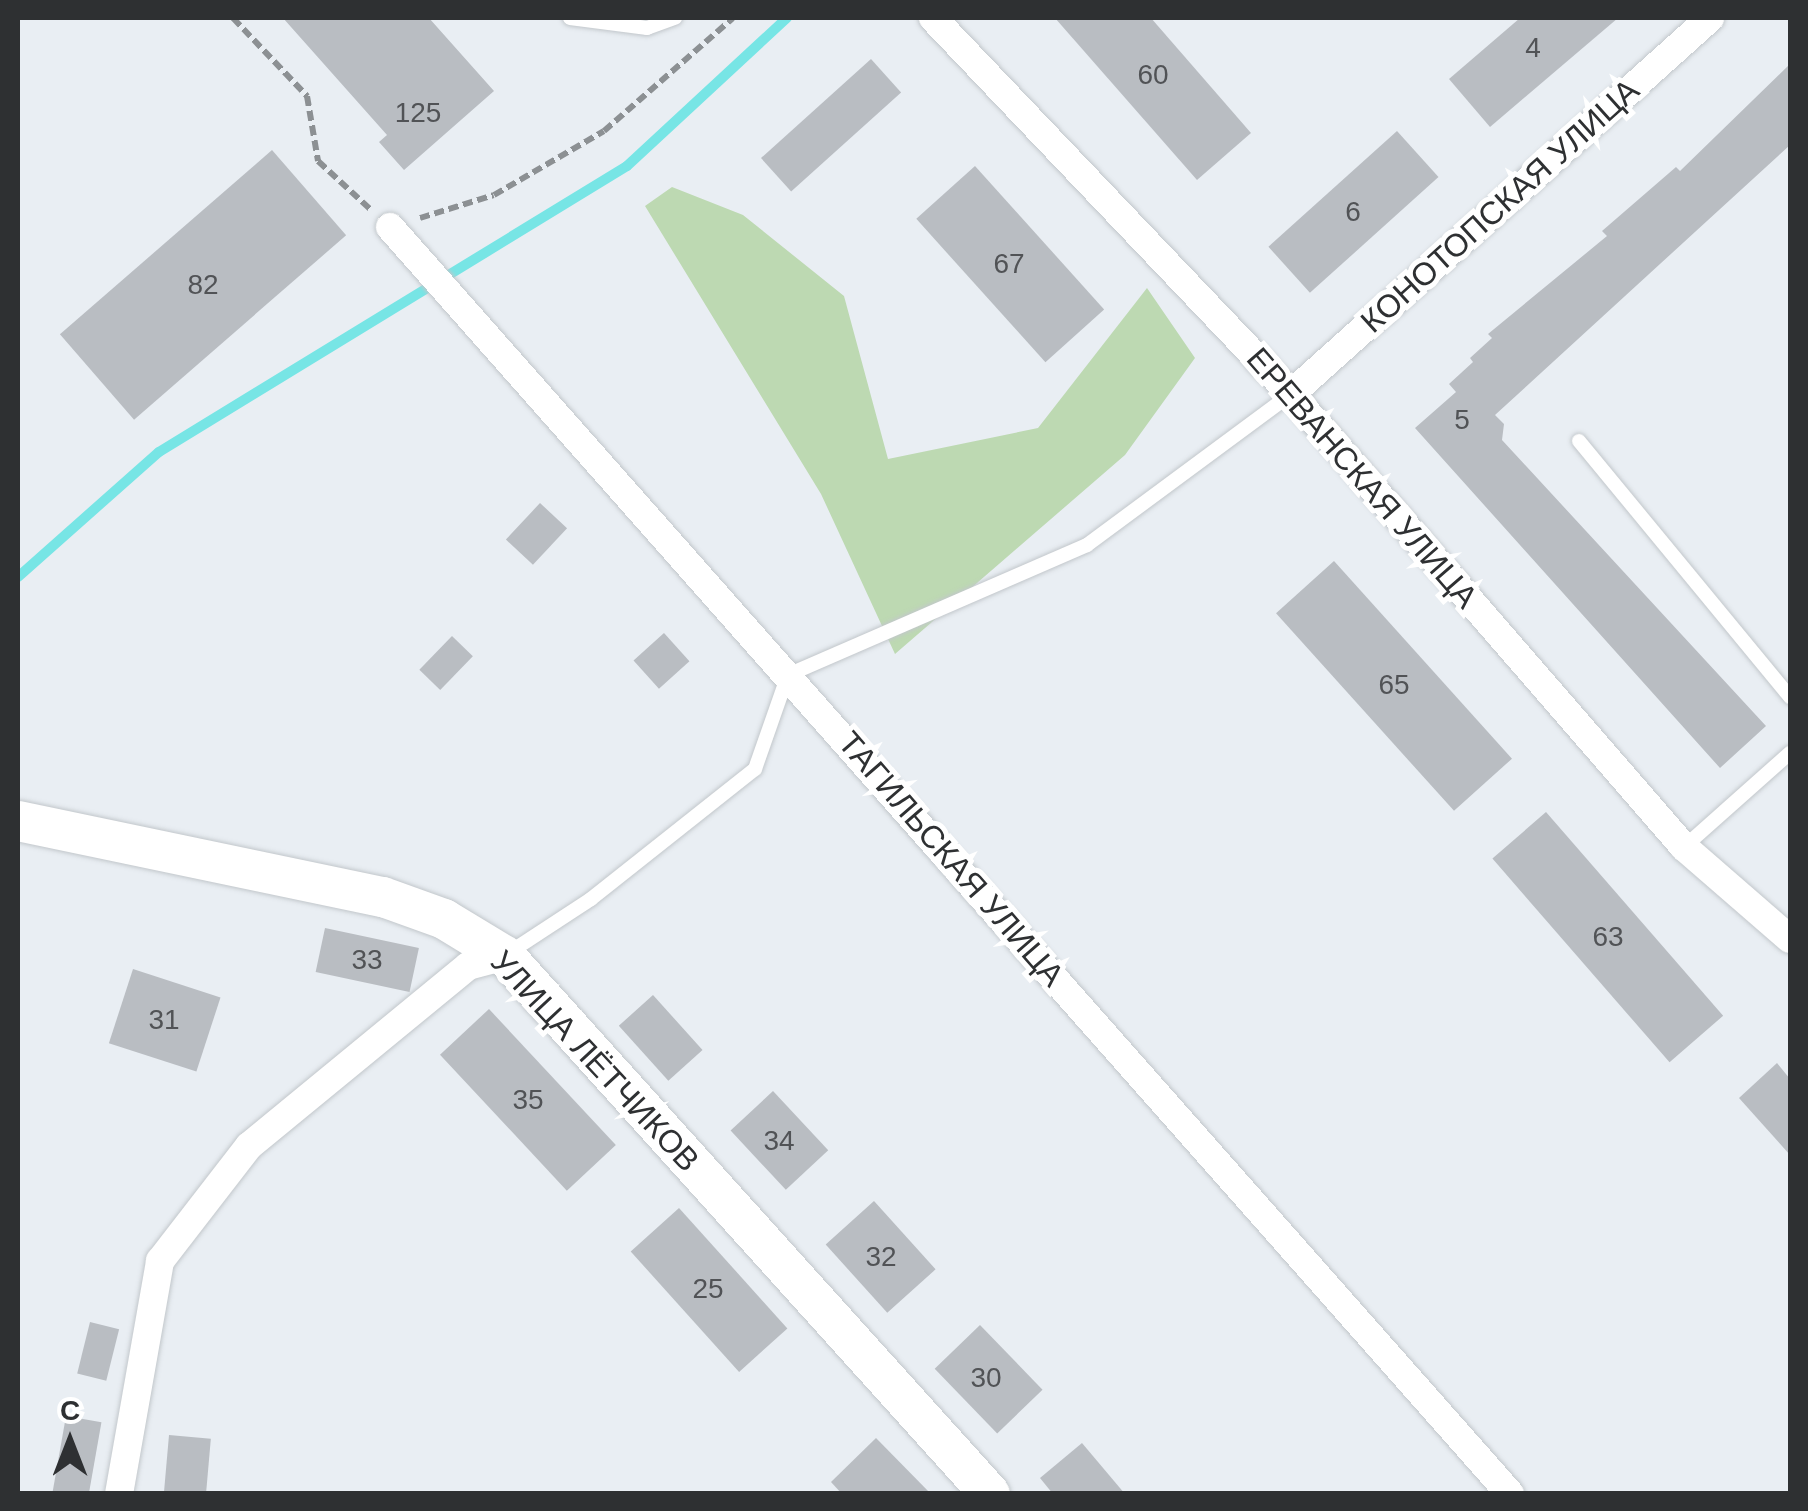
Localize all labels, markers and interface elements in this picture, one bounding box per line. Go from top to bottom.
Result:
house number: 4 [1525,31,1541,65]
house number: 60 [1137,58,1169,92]
street label: КОНОТОПСКАЯ УЛИЦА [1353,71,1647,341]
house number: 125 [395,96,441,130]
house number: 6 [1345,195,1361,229]
house number: 67 [993,247,1025,281]
house number: 82 [187,268,219,302]
street label: ЕРЕВАНСКАЯ УЛИЦА [1239,340,1485,616]
house number: 5 [1454,403,1470,437]
house number: 65 [1378,668,1410,702]
street label: ТАГИЛЬСКАЯ УЛИЦА [830,724,1072,994]
house number: 63 [1592,920,1624,954]
house number: 33 [351,943,383,977]
street label: УЛИЦА ЛЁТЧИКОВ [483,943,707,1179]
house number: 31 [148,1003,180,1037]
house number: 35 [512,1083,544,1117]
house number: 34 [763,1124,795,1158]
house number: 32 [865,1240,897,1274]
house number: 25 [692,1272,724,1306]
house number: 30 [970,1361,1002,1395]
north arrow [20,1391,120,1491]
text: С [60,1395,80,1426]

